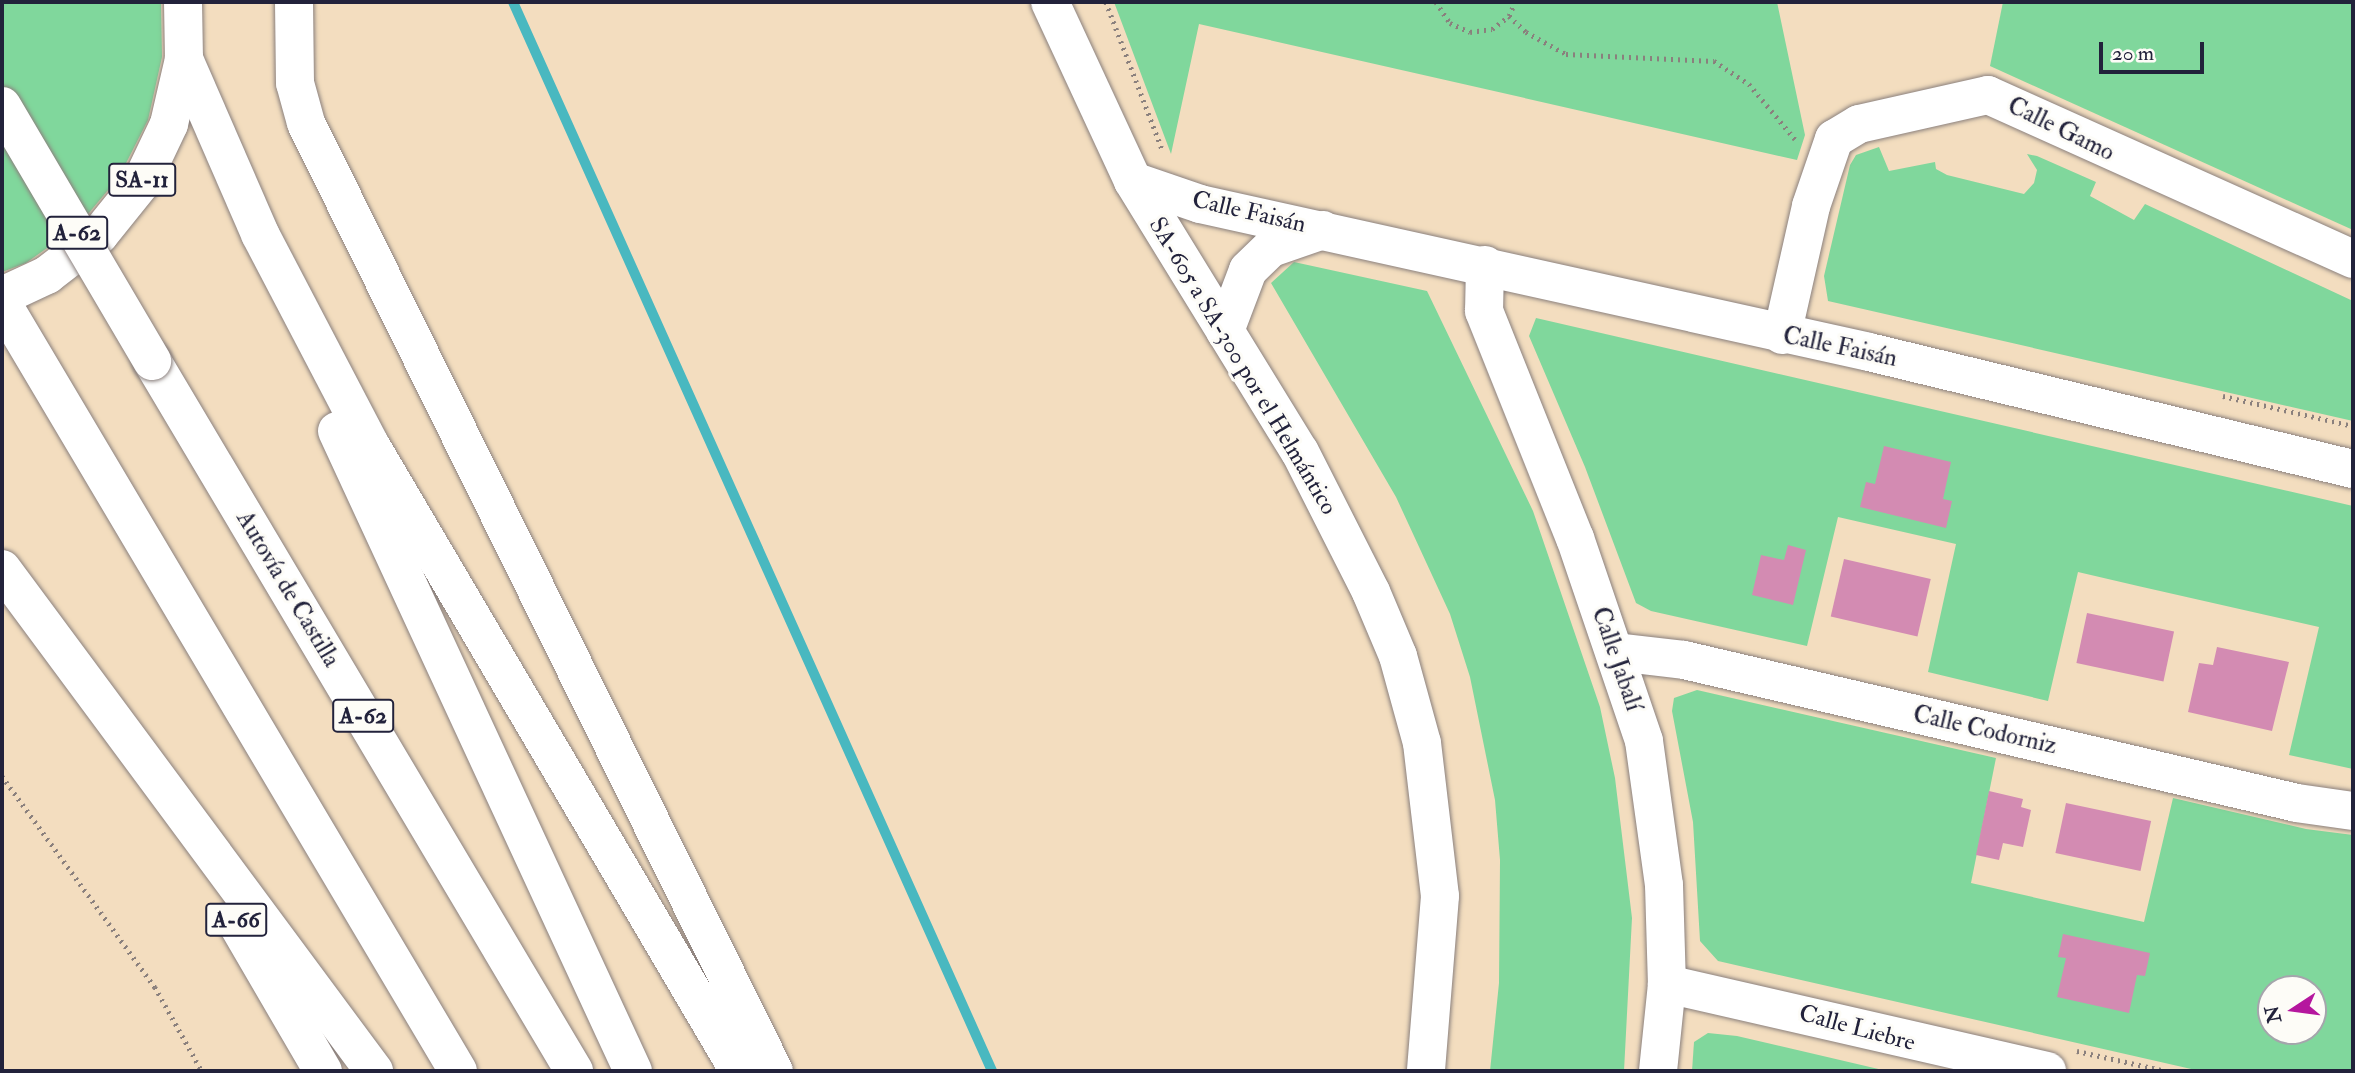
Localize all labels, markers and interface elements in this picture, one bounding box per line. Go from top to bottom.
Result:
scale bar [2103,28,2208,72]
text: 20 m [2112,40,2154,67]
street label: Calle Gamo [2003,91,2119,167]
road number: SA-11 [107,160,177,200]
street label: Calle Faisán [1189,185,1309,239]
street label: SA-605 a SA-300 por el Helmántico [1143,212,1343,520]
road number: A-62 [46,214,108,252]
street label: Calle Faisán [1780,321,1900,373]
street label: Autovía de Castilla [230,506,346,672]
street label: Calle Jabalí [1586,603,1648,715]
road number: A-62 [332,696,394,736]
street label: Calle Codorniz [1910,699,2060,761]
road number: A-66 [204,900,268,939]
north arrow [2257,975,2327,1045]
street label: Calle Liebre [1796,999,1918,1057]
text: N [2260,1003,2287,1025]

